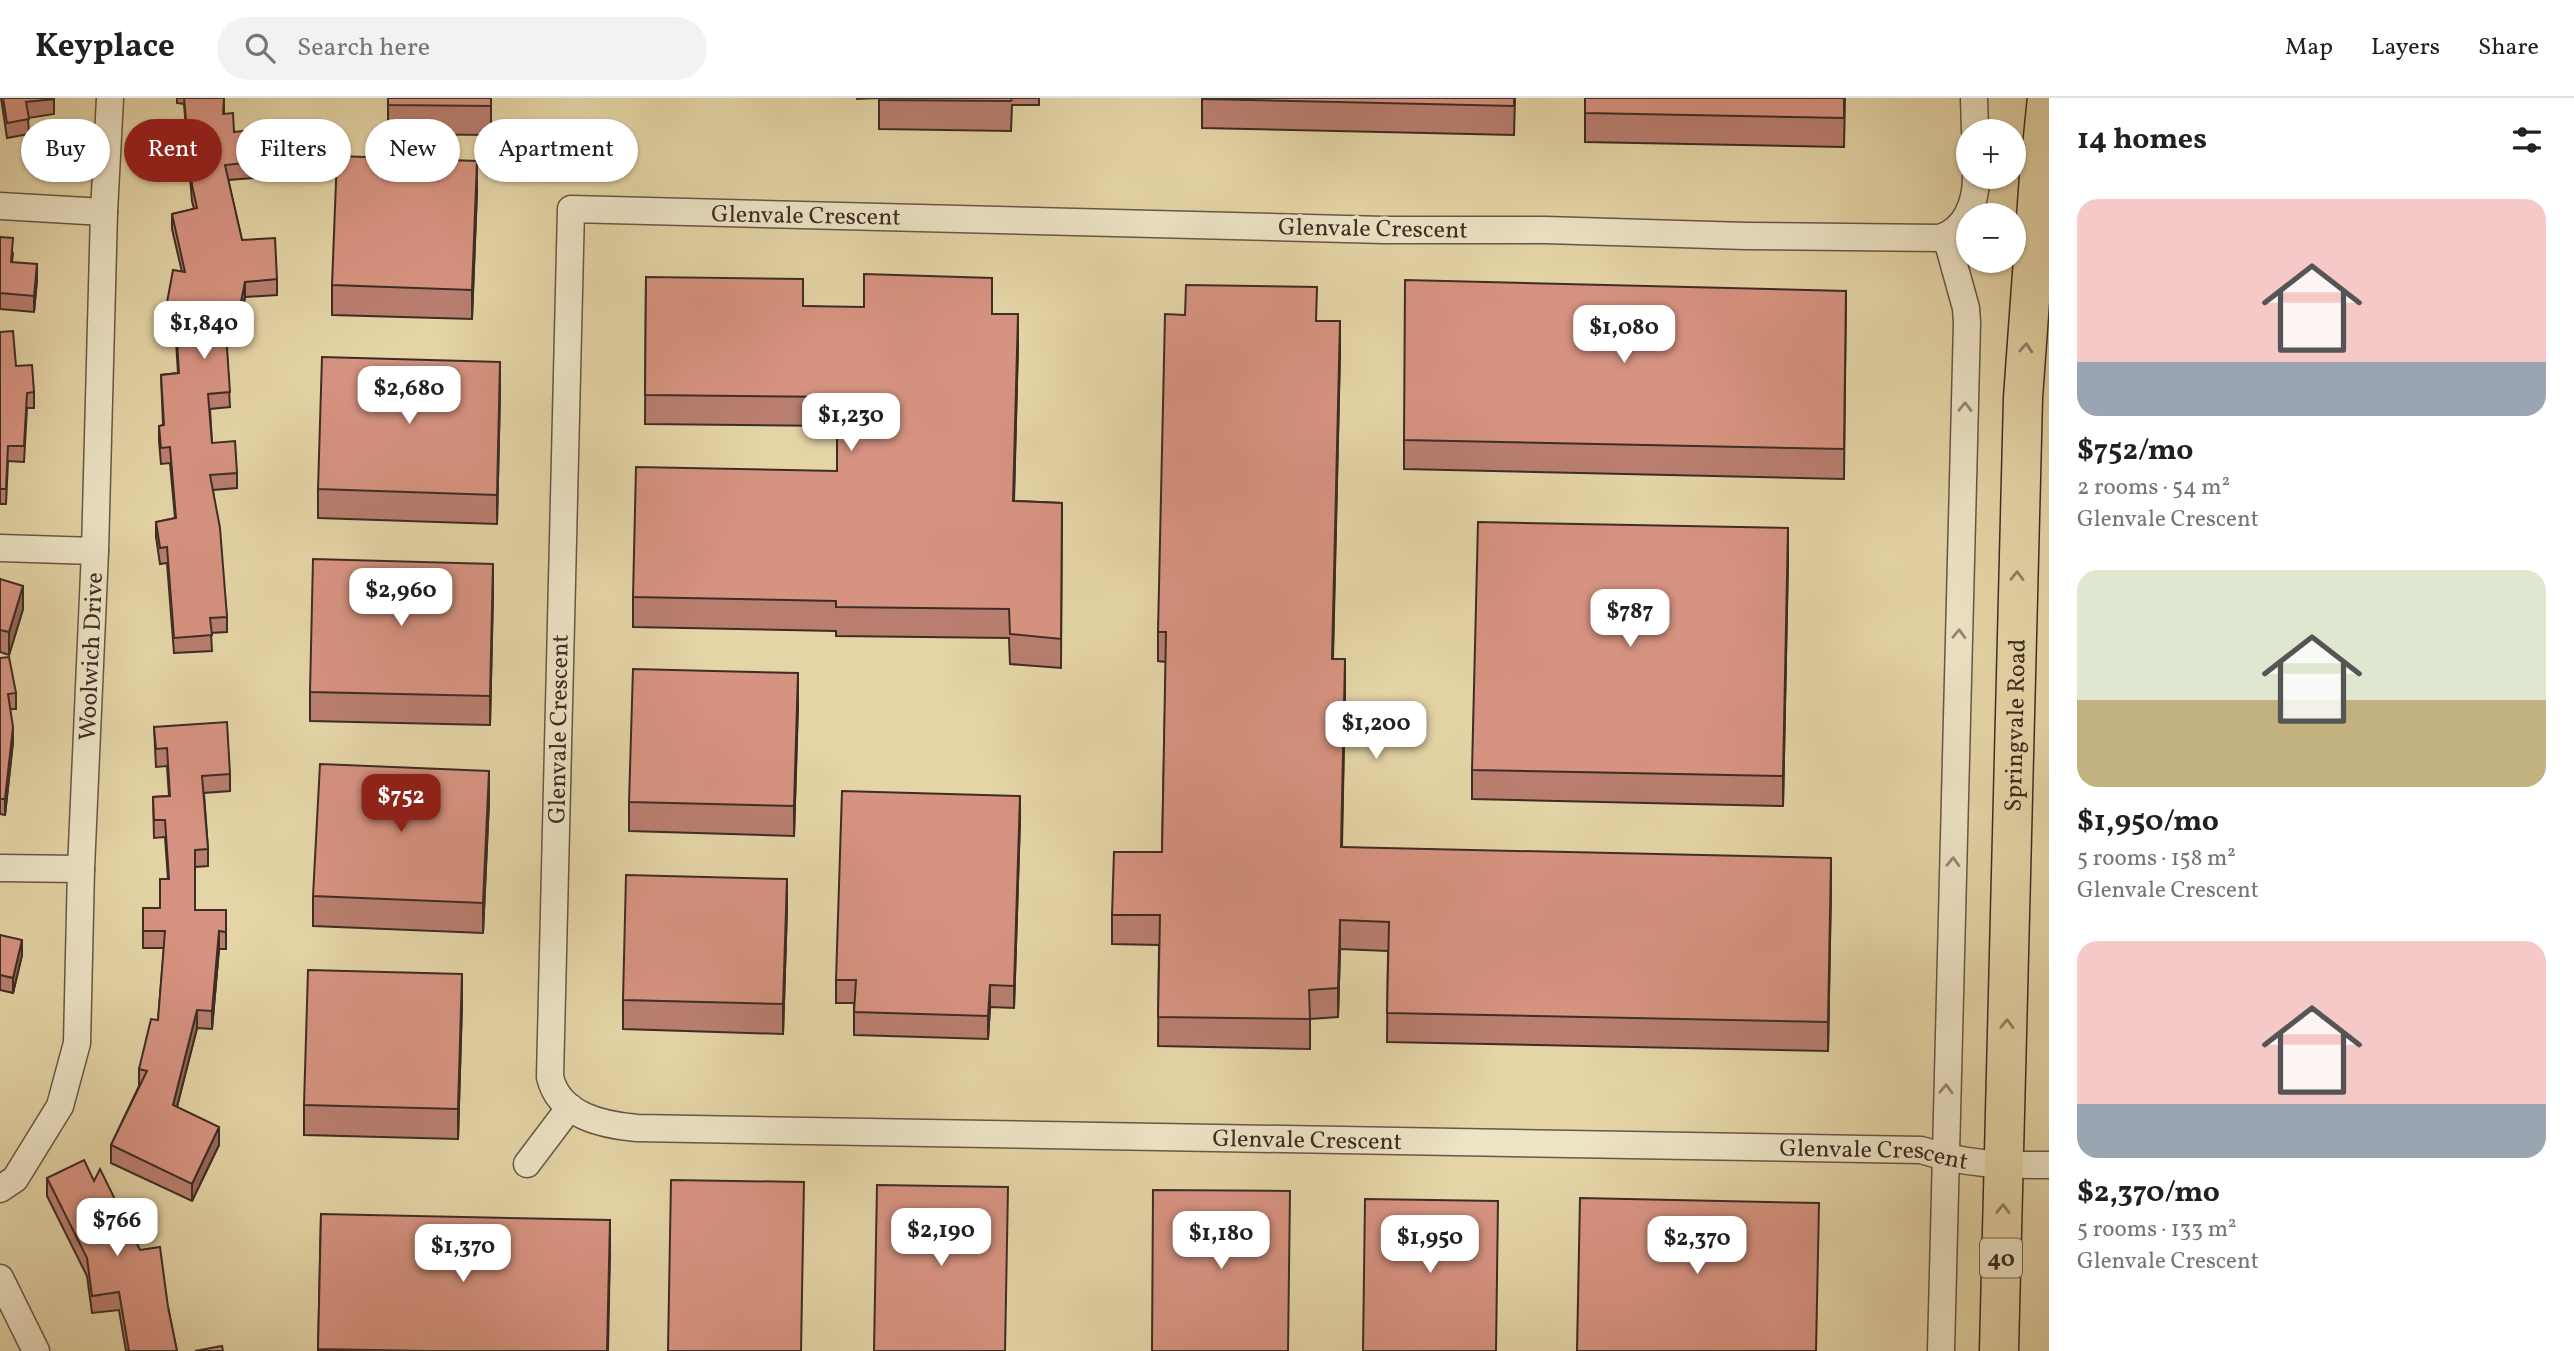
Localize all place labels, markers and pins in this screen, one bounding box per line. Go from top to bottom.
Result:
pin: $1,840 [147,302,261,361]
pin: $1,080 [1567,306,1681,365]
pin: $2,680 [352,366,466,426]
pin: $1,230 [794,394,908,453]
pin: $2,960 [344,568,458,628]
pin: $787 [1589,589,1671,649]
pin: $1,200 [1319,702,1433,761]
pin: $752 [360,774,442,834]
pin: $766 [76,1198,158,1258]
pin: $2,190 [884,1208,998,1268]
pin: $1,180 [1164,1212,1278,1271]
pin: $1,950 [1373,1216,1487,1275]
pin: $2,370 [1640,1216,1754,1276]
pin: $1,370 [406,1224,520,1284]

